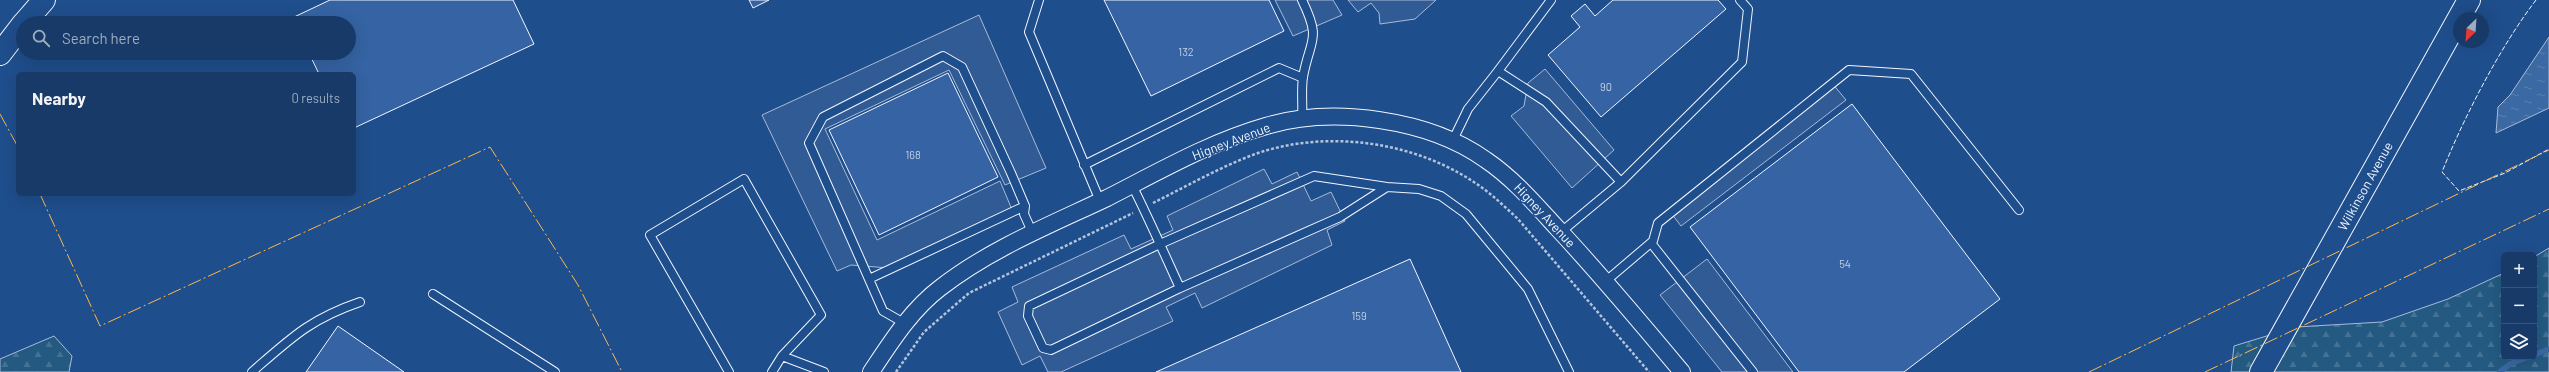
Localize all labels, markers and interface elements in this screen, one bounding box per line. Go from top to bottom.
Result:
north arrow [2453,12,2489,48]
search box [16,16,356,60]
icon: search [30,27,52,49]
text: Search here [62,29,140,47]
house number: 132 [1178,45,1194,58]
house number: 90 [1600,80,1612,93]
text: Nearby [32,88,86,108]
text: 0 results [291,90,340,106]
street label: Higney Avenue [1190,119,1272,163]
street label: Wilkinson Avenue [2334,139,2396,233]
house number: 168 [905,148,921,161]
street label: Higney Avenue [1511,179,1579,251]
map controls [2501,252,2537,360]
button: + [2501,252,2537,288]
house number: 54 [1839,257,1851,270]
button: − [2501,288,2537,324]
house number: 159 [1351,309,1367,322]
button: layers [2501,324,2537,360]

